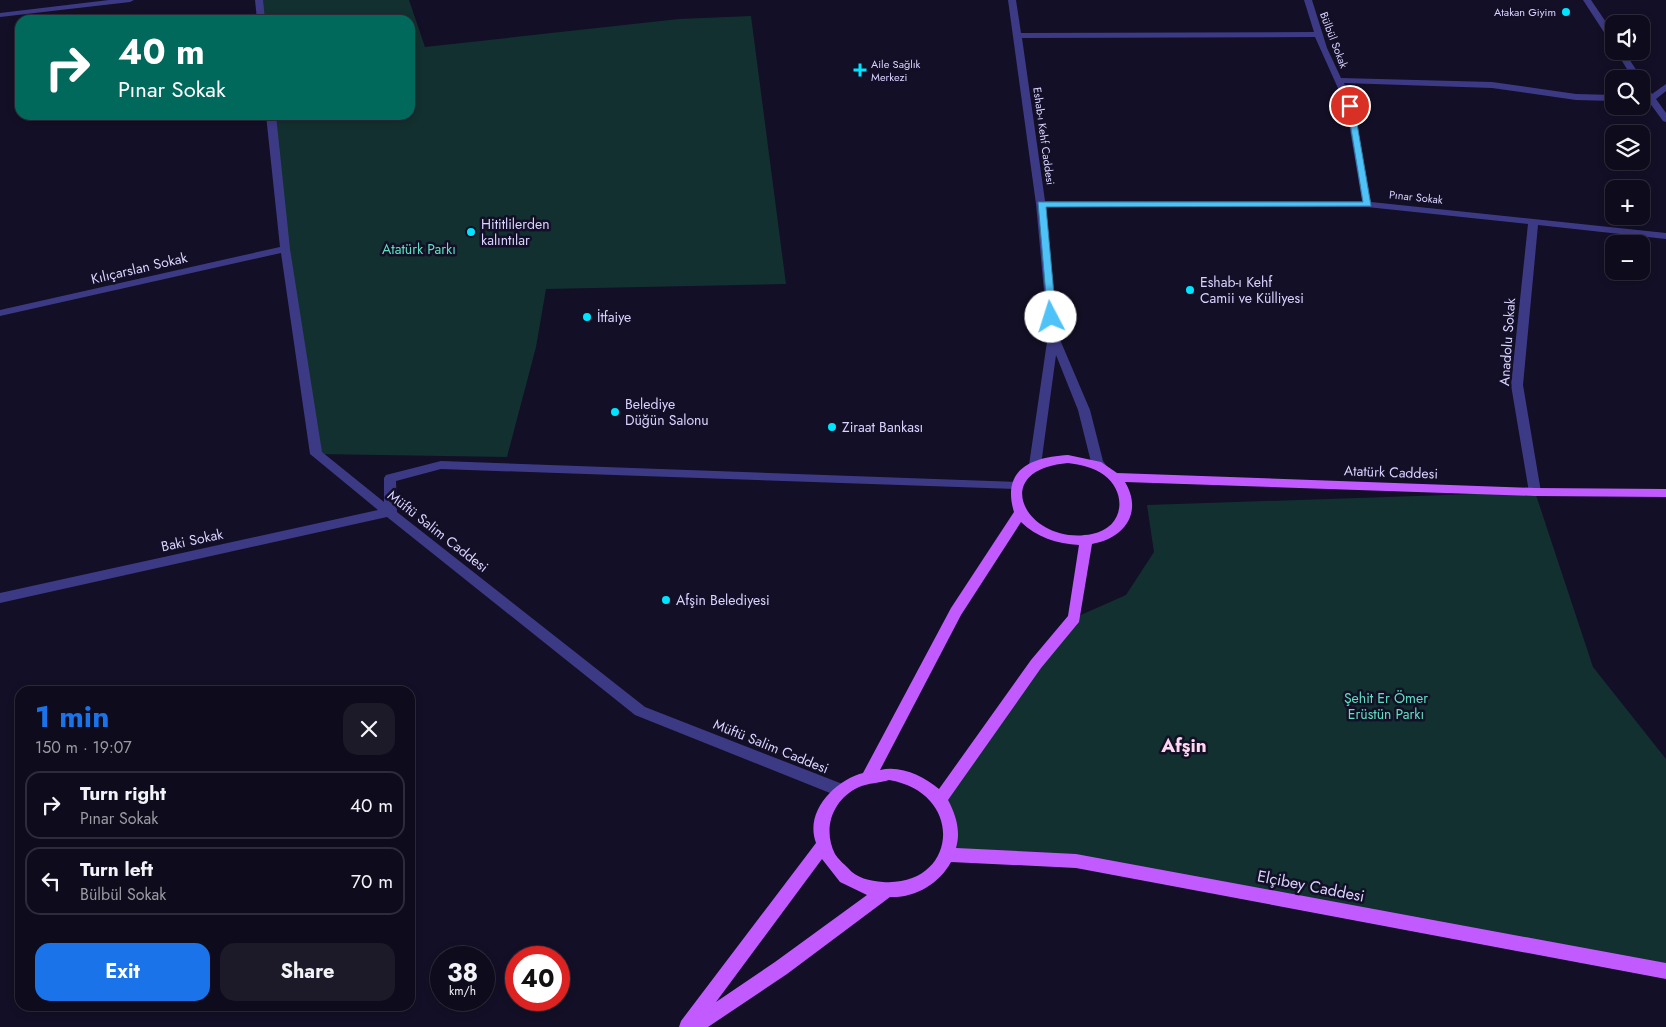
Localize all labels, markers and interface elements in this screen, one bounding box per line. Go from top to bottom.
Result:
place label: Atakan Giyim [1494,4,1556,20]
marker: Atakan Giyim [1560,6,1572,18]
street label: Bülbül Sokak [1316,9,1352,71]
map controls [1605,15,1650,280]
button: sound [1605,15,1650,60]
text: 40 m [118,27,205,77]
icon: right [35,35,100,100]
place label: Aile Sağlık Merkezi [871,56,921,85]
marker: Aile Sağlık Merkezi [853,63,867,77]
button: search [1605,70,1650,115]
text: Pınar Sokak [118,73,226,105]
pin [1329,85,1371,127]
street label: Eshab-ı Kehf Caddesi [1029,86,1059,186]
icon: arrive [1336,92,1364,120]
button: layers [1605,125,1650,170]
button: + [1605,180,1650,225]
street label: Pınar Sokak [1388,186,1444,208]
place label: Hititlilerden kalıntılar [481,214,550,250]
marker: Hititlilerden kalıntılar [465,226,477,238]
button: − [1605,235,1650,280]
park label: Atatürk Parkı [382,239,456,259]
street label: Kılıçarslan Sokak [89,247,190,289]
place label: Eshab-ı Kehf Camii ve Külliyesi [1200,272,1304,308]
marker: Eshab-ı Kehf Camii ve Külliyesi [1184,284,1196,296]
position arrow [1024,290,1076,342]
street label: Anadolu Sokak [1494,297,1520,387]
place label: İtfaiye [597,307,631,327]
marker: İtfaiye [581,311,593,323]
place label: Belediye Düğün Salonu [625,394,709,430]
marker: Belediye Düğün Salonu [609,406,621,418]
place label: Ziraat Bankası [842,417,923,437]
marker: Ziraat Bankası [826,421,838,433]
street label: Atatürk Caddesi [1344,460,1438,484]
street label: Müftü Salim Caddesi [383,485,493,577]
street label: Baki Sokak [159,524,226,556]
place label: Afşin Belediyesi [676,590,770,610]
marker: Afşin Belediyesi [660,594,672,606]
park label: Şehit Er Ömer Erüstün Parkı [1344,688,1428,724]
text: 1 min [35,695,109,738]
button: close [343,703,395,755]
street label: Müftü Salim Caddesi [710,714,832,778]
district label: Afşin [1160,732,1207,759]
text: 150 m · 19:07 [35,736,132,759]
text: Turn right [80,780,166,807]
icon: right [37,791,65,819]
text: 40 m [350,792,393,819]
text: Pınar Sokak [80,807,158,830]
text: Turn left [80,856,153,883]
street label: Elçibey Caddesi [1255,864,1367,908]
icon: left [37,867,65,895]
text: 70 m [351,868,393,895]
text: Bülbül Sokak [80,883,166,906]
button: Exit [35,943,210,1001]
button: Share [220,943,395,1001]
speed limit sign: 40 [505,946,570,1011]
text: 38 [447,954,478,990]
text: km/h [449,982,476,1000]

